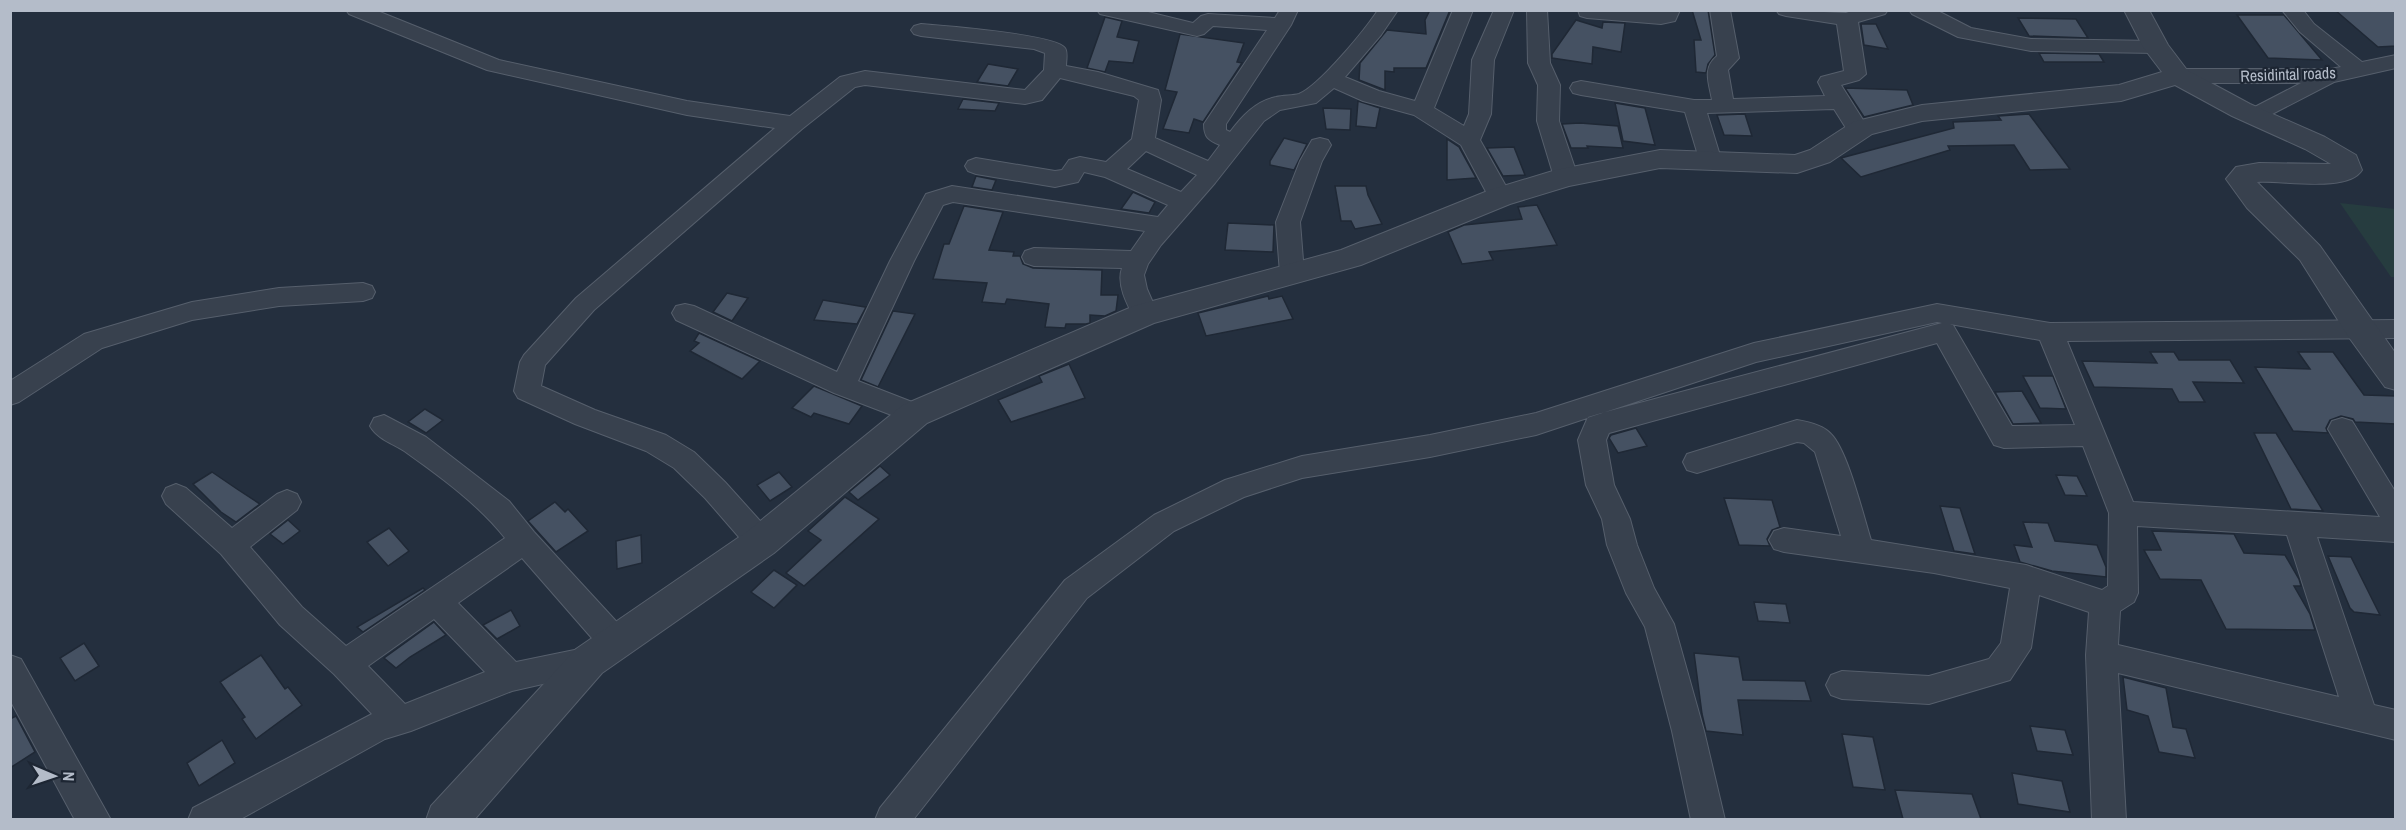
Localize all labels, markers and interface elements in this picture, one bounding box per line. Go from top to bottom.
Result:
street label: Residintal roads [2240,61,2336,87]
north arrow [24,746,84,806]
text: N [58,771,80,782]

